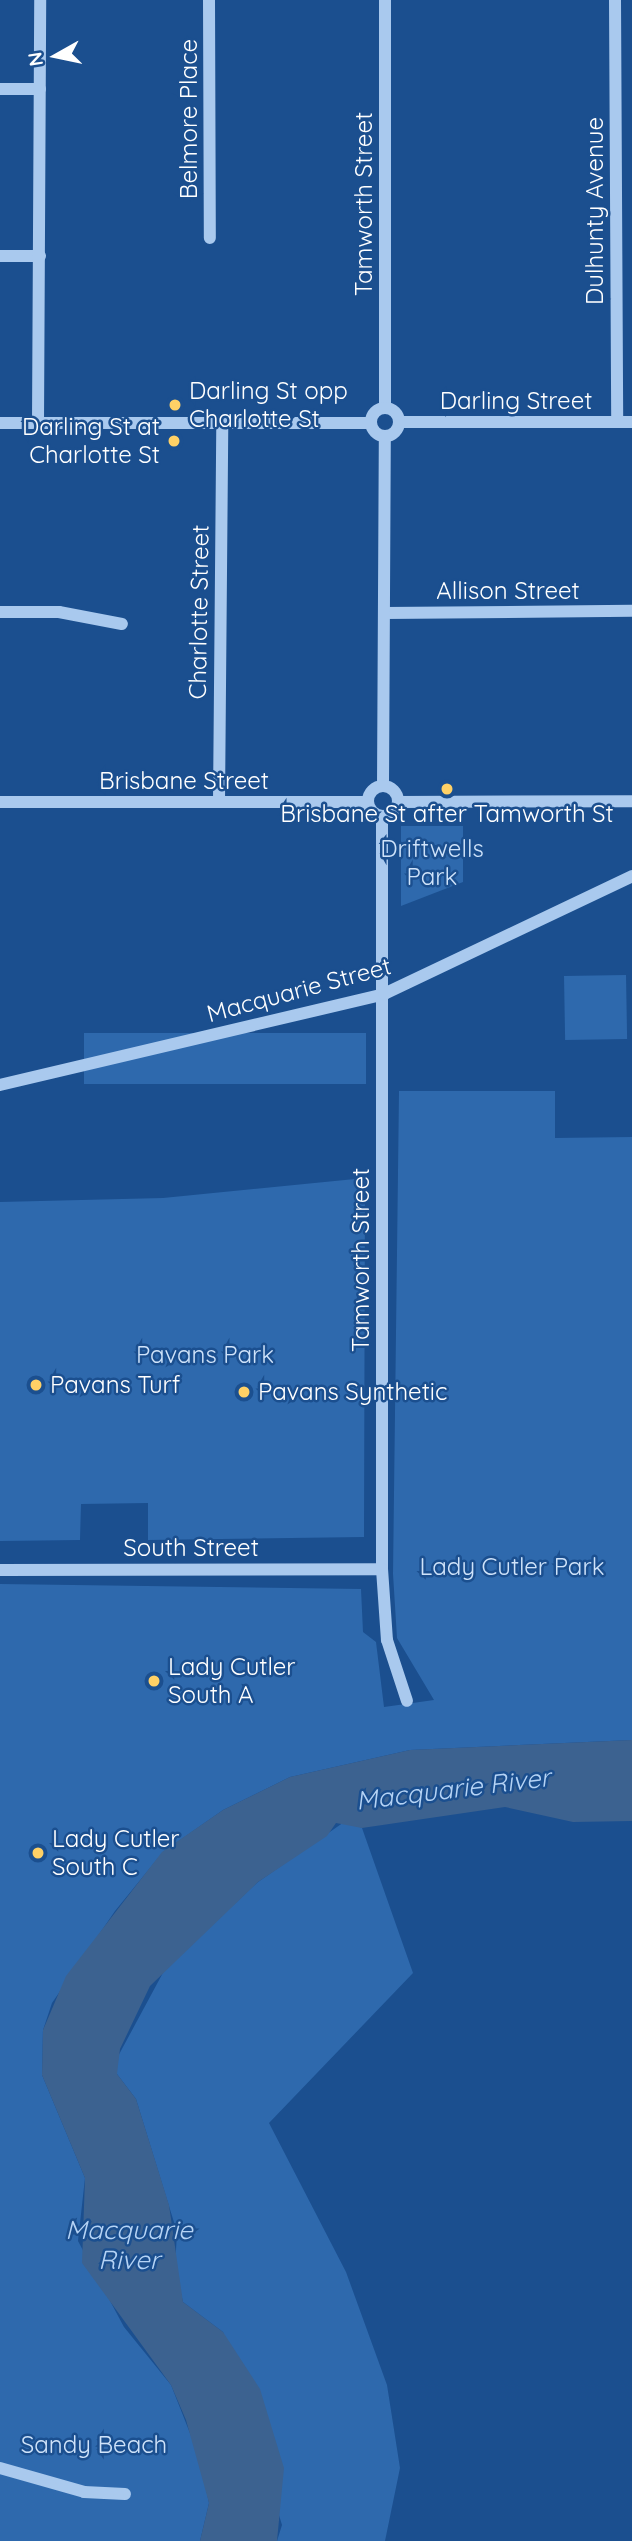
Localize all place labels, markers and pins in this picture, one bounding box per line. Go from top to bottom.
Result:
place label: Darling St opp Charlotte St [189,377,348,433]
marker: Darling St opp Charlotte St [167,397,183,413]
place label: Darling St at Charlotte St [22,413,160,469]
marker: Darling St at Charlotte St [166,433,182,449]
marker: Brisbane St after Tamworth St [439,781,455,797]
place label: Brisbane St after Tamworth St [280,800,614,828]
place label: Pavans Turf [50,1371,180,1399]
marker: Pavans Turf [28,1377,44,1393]
place label: Pavans Synthetic [258,1378,447,1406]
marker: Pavans Synthetic [236,1384,252,1400]
place label: Lady Cutler South A [168,1653,296,1709]
marker: Lady Cutler South A [146,1673,162,1689]
place label: Lady Cutler South C [52,1825,180,1881]
marker: Lady Cutler South C [30,1845,46,1861]

